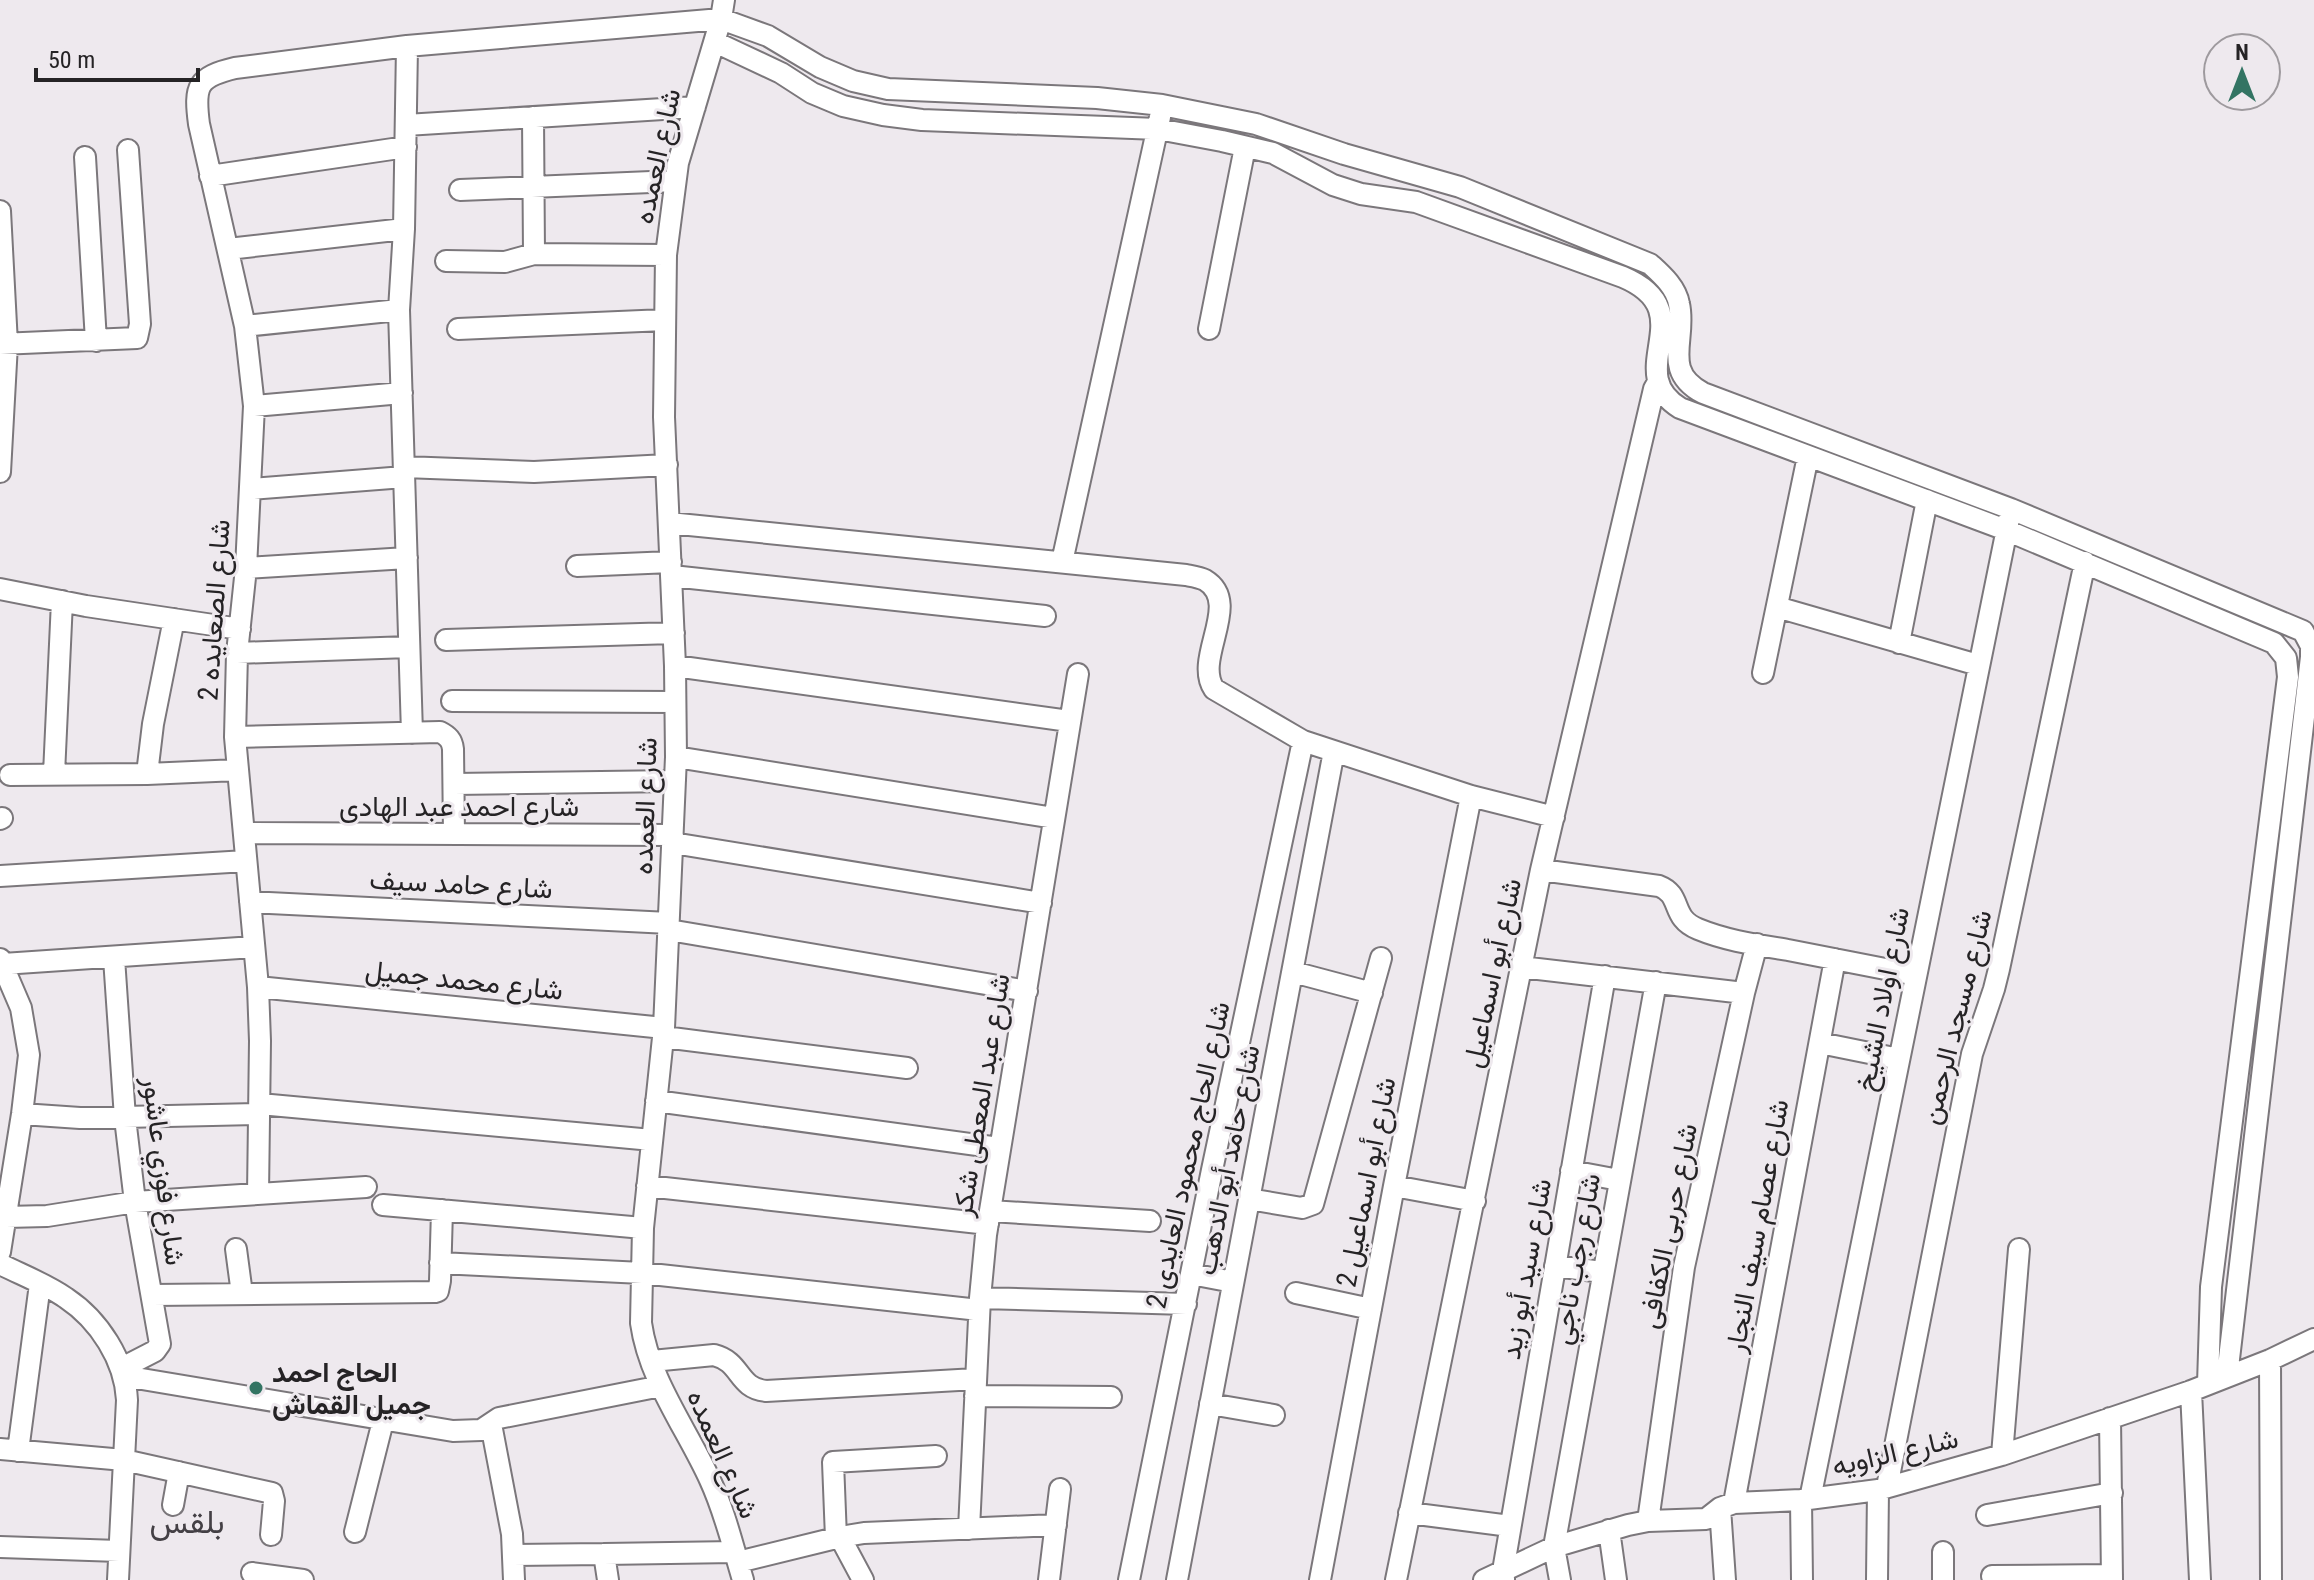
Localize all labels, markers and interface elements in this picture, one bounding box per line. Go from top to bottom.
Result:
scale bar [36,32,198,82]
north arrow [2202,32,2282,112]
text: N [2235,40,2249,65]
text: 50 m [48,46,95,74]
street label: شارع العمده [627,85,689,227]
street label: شارع الصعايده 2 [191,518,239,702]
street label: شارع العمده [626,737,666,875]
street label: شارع احمد عبد الهادى [339,790,579,825]
street label: شارع حامد سيف [368,863,553,907]
street label: شارع أبو اسماعيل [1456,875,1530,1071]
street label: شارع اولاد الشيخ [1848,904,1919,1094]
street label: شارع مسجد الرحمن [1913,906,2001,1128]
street label: شارع محمد جميل [363,953,565,1009]
street label: شارع عبد المعطى شكر [945,971,1018,1220]
street label: شارع الحاج محمود العايدى 2 [1139,999,1239,1312]
street label: شارع حامد أبو الدهب [1190,1042,1268,1278]
street label: شارع فوزي عاشور [130,1074,192,1268]
street label: شارع أبو اسماعيل 2 [1329,1074,1404,1290]
street label: شارع عصام سيف النجار [1718,1097,1797,1356]
street label: شارع حربى الكفافى [1632,1121,1706,1332]
street label: شارع رجب ناجي [1545,1171,1613,1348]
street label: شارع سيد أبو زيد [1494,1176,1560,1362]
place label: الحاج احمد جميل القماش [272,1356,431,1421]
marker: الحاج احمد جميل القماش [247,1379,265,1397]
street label: شارع العمده [678,1385,766,1524]
street label: شارع الزاويه [1829,1421,1962,1484]
district label: بلقس [149,1503,225,1541]

